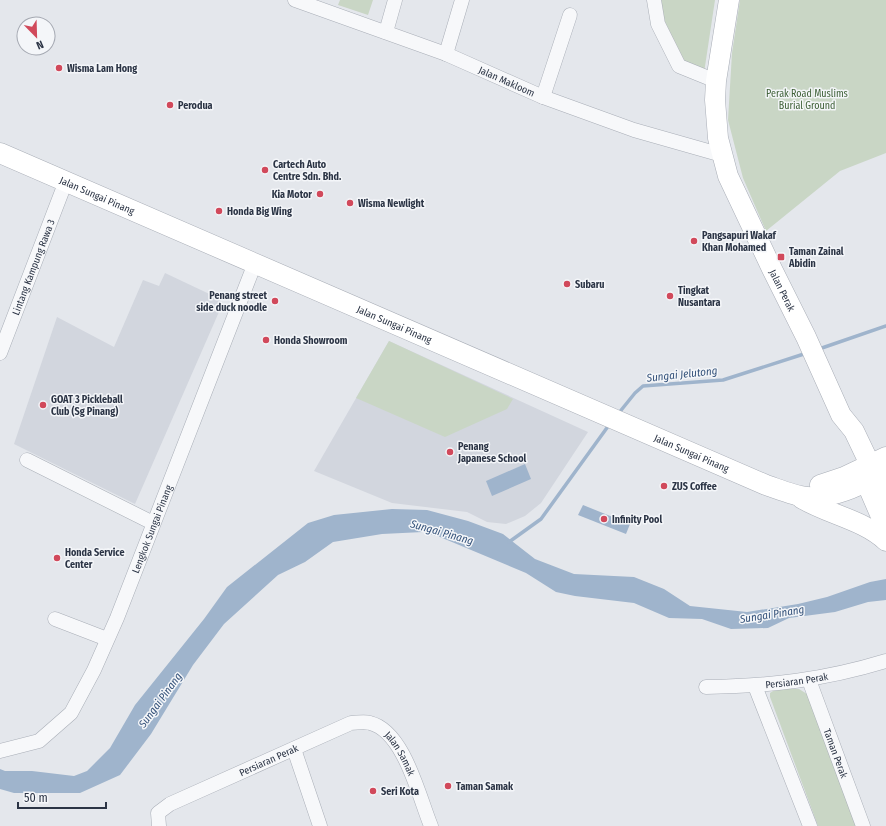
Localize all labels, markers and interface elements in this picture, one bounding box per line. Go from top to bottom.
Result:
north arrow [16,16,56,56]
text: N [34,37,45,52]
marker: Wisma Lam Hong [54,63,64,73]
place label: Wisma Lam Hong [67,63,137,75]
street label: Jalan Makloom [477,64,536,100]
park label: Perak Road Muslims Burial Ground [766,88,848,112]
marker: Perodua [165,100,175,110]
place label: Perodua [178,100,213,112]
place label: Cartech Auto Centre Sdn. Bhd. [273,159,342,183]
marker: Cartech Auto Centre Sdn. Bhd. [260,165,270,175]
street label: Jalan Sungai Pinang [58,175,136,218]
place label: Kia Motor [272,189,312,201]
marker: Kia Motor [315,189,325,199]
marker: Wisma Newlight [345,198,355,208]
place label: Wisma Newlight [358,198,425,210]
marker: Honda Big Wing [214,206,224,216]
place label: Honda Big Wing [227,206,292,218]
street label: Lintang Kampung Rawa 3 [10,217,58,317]
place label: Pangsapuri Wakaf Khan Mohamed [702,230,777,254]
marker: Pangsapuri Wakaf Khan Mohamed [689,236,699,246]
place label: Taman Zainal Abidin [788,246,844,270]
marker: Taman Zainal Abidin [776,252,786,262]
street label: Jalan Perak [766,268,797,314]
marker: Subaru [562,279,572,289]
place label: Subaru [575,279,605,291]
place label: Tingkat Nusantara [678,285,720,309]
place label: Penang street side duck noodle [196,290,267,314]
marker: Tingkat Nusantara [665,291,675,301]
marker: Penang street side duck noodle [270,296,280,306]
street label: Jalan Sungai Pinang [355,303,434,347]
marker: Honda Showroom [261,335,271,345]
place label: Honda Showroom [274,335,348,347]
water label: Sungai Jelutong [645,364,718,385]
place label: GOAT 3 Pickleball Club (Sg Pinang) [51,394,123,418]
marker: GOAT 3 Pickleball Club (Sg Pinang) [38,400,48,410]
street label: Jalan Sungai Pinang [652,432,731,475]
place label: Penang Japanese School [457,441,526,465]
marker: Penang Japanese School [445,447,455,457]
marker: ZUS Coffee [659,481,669,491]
place label: ZUS Coffee [672,481,717,493]
street label: Lengkok Sungai Pinang [130,483,175,575]
marker: Infinity Pool [599,514,609,524]
place label: Infinity Pool [612,514,662,526]
water label: Sungai Pinang [408,517,475,548]
place label: Honda Service Center [65,547,125,571]
marker: Honda Service Center [52,553,62,563]
water label: Sungai Pinang [738,603,805,626]
water label: Sungai Pinang [135,670,185,731]
street label: Persiaran Perak [765,671,830,691]
street label: Taman Perak [820,727,850,780]
street label: Jalan Samak [382,729,417,778]
street label: Persiaran Perak [238,742,301,779]
marker: Taman Samak [443,781,453,791]
place label: Taman Samak [456,781,514,793]
scale bar [18,784,106,810]
marker: Seri Kota [368,786,378,796]
place label: Seri Kota [381,786,419,798]
text: 50 m [24,791,48,805]

